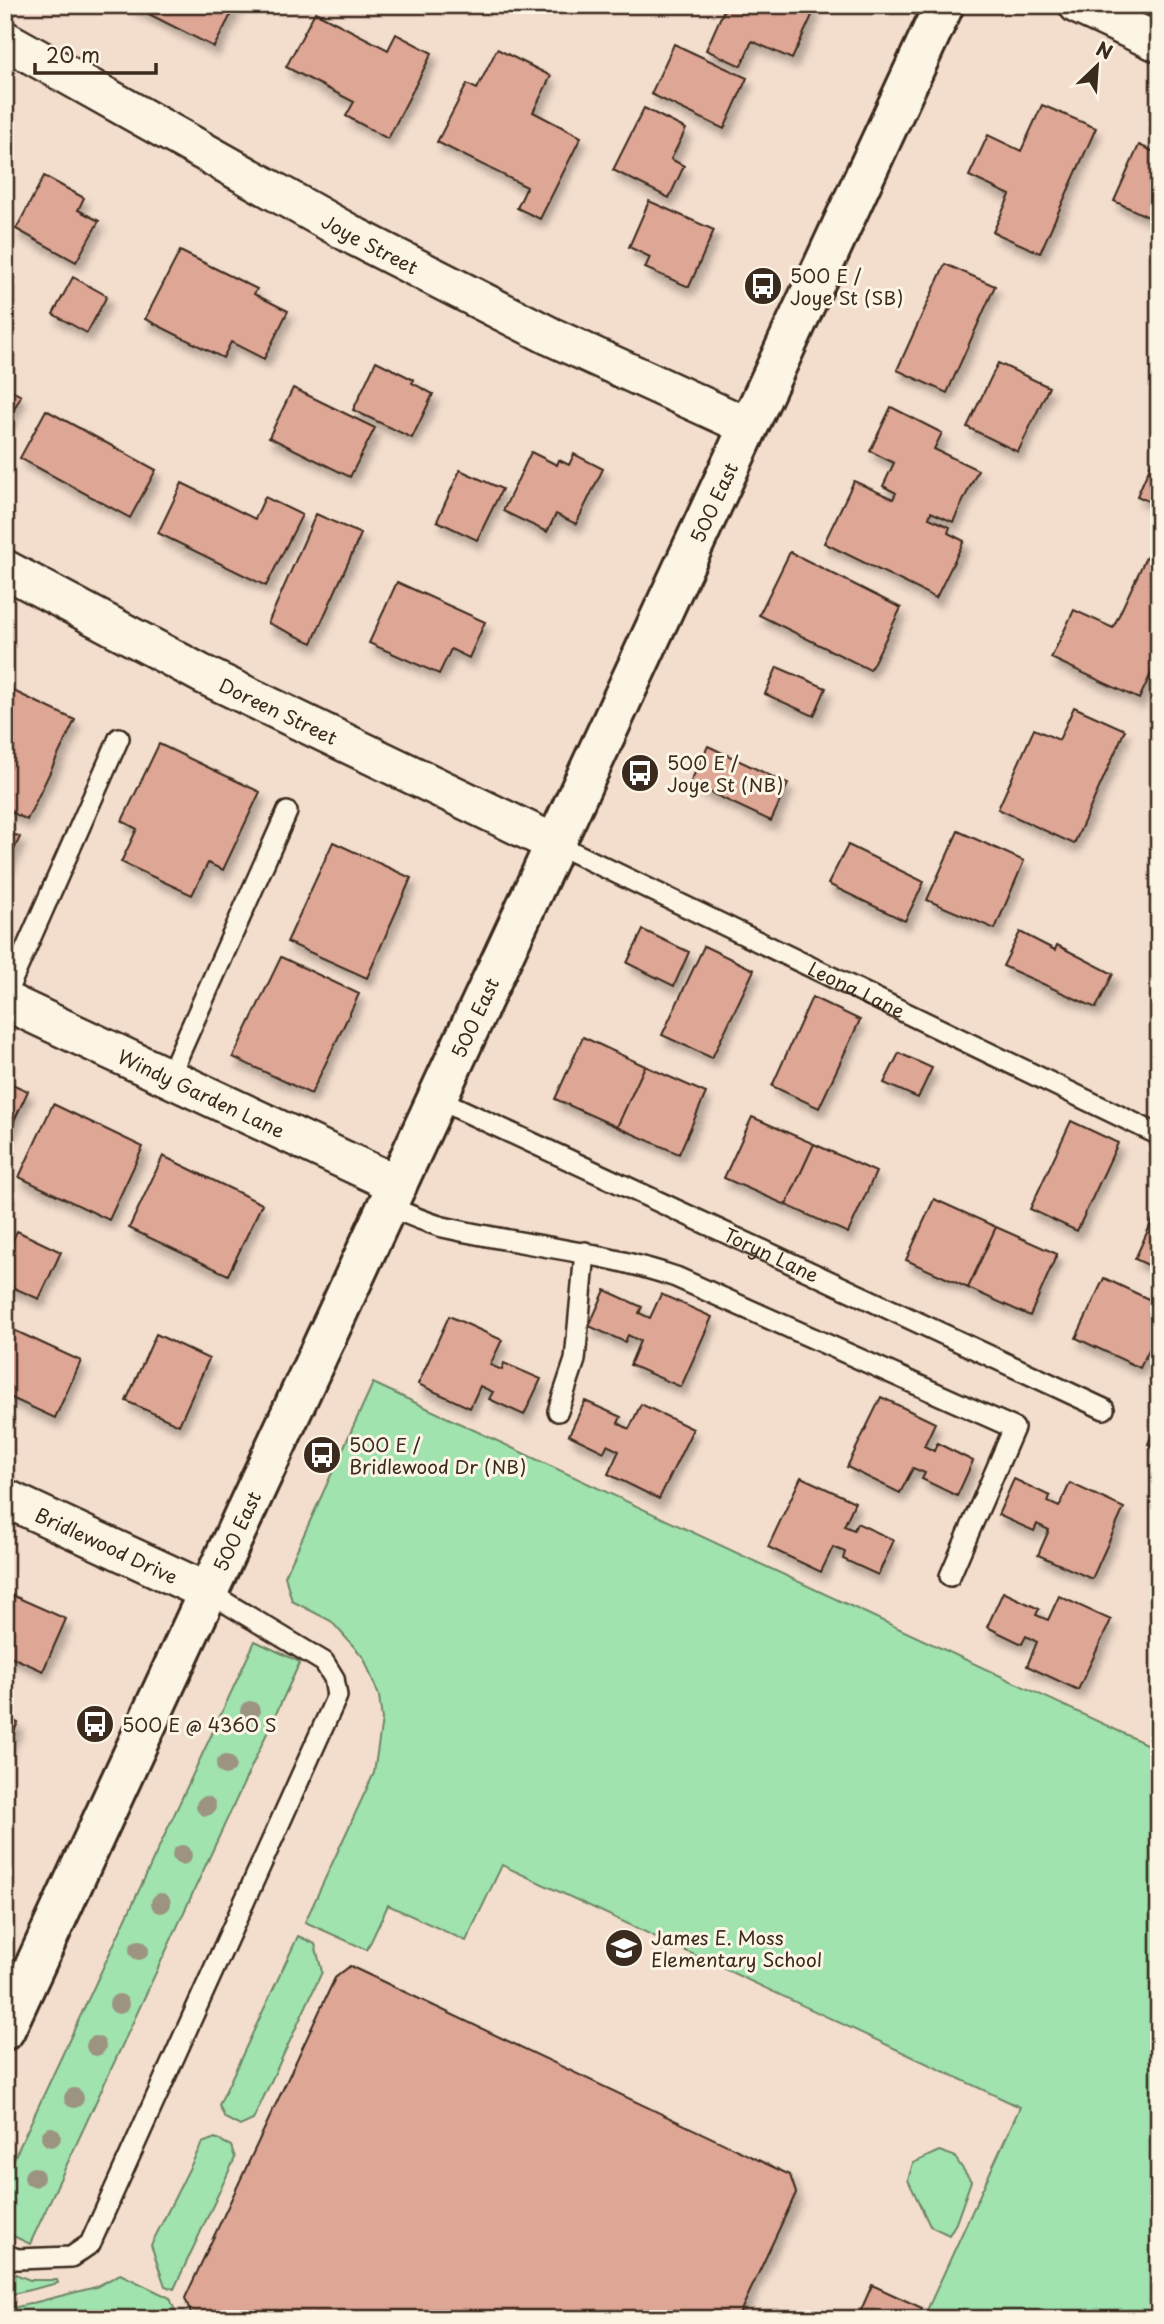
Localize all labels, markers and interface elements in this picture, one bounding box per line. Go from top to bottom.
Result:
scale bar [35,32,156,76]
north arrow [1062,32,1132,102]
text: N [1092,34,1117,66]
text: 20 m [46,38,100,70]
street label: Joye Street [317,206,423,281]
place label: 500 E / Joye St (SB) [790,261,903,311]
bus stop icon: 500 E / Joye St (SB) [742,265,784,307]
street label: 500 East [683,457,744,547]
street label: Doreen Street [215,670,342,751]
place label: 500 E / Joye St (NB) [667,748,783,798]
bus stop icon: 500 E / Joye St (NB) [619,752,661,794]
street label: Leona Lane [804,954,910,1024]
street label: 500 East [444,973,505,1062]
street label: Windy Garden Lane [113,1042,290,1144]
street label: Toryn Lane [720,1220,824,1288]
place label: 500 E / Bridlewood Dr (NB) [349,1430,526,1480]
bus stop icon: 500 E / Bridlewood Dr (NB) [301,1434,343,1476]
street label: 500 East [206,1486,267,1576]
street label: Bridlewood Drive [31,1500,182,1590]
bus stop icon: 500 E @ 4360 S [74,1703,116,1745]
place label: 500 E @ 4360 S [122,1710,277,1738]
place label: James E. Moss Elementary School [651,1923,822,1973]
school or university icon: James E. Moss Elementary School [603,1927,645,1969]

